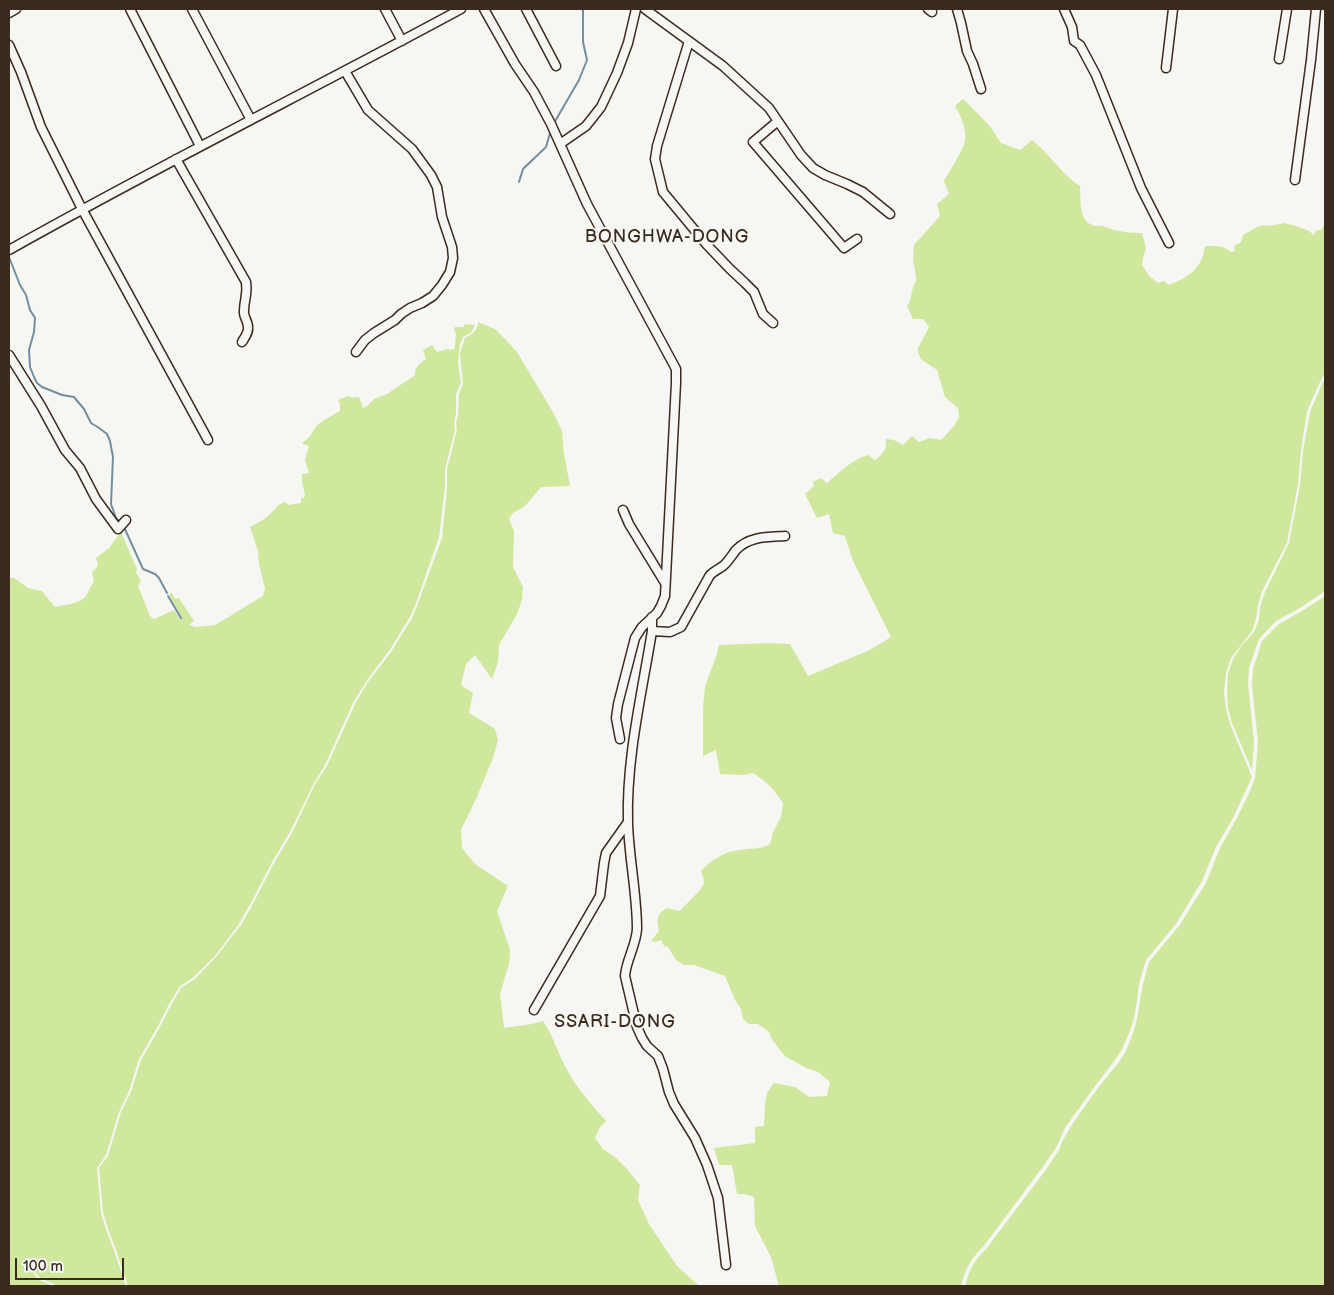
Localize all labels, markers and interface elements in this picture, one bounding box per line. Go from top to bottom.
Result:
district label: BONGHWA-DONG [583,226,751,248]
district label: SSARI-DONG [553,1011,677,1033]
scale bar [18,1248,126,1280]
text: 100 m [23,1257,63,1276]

